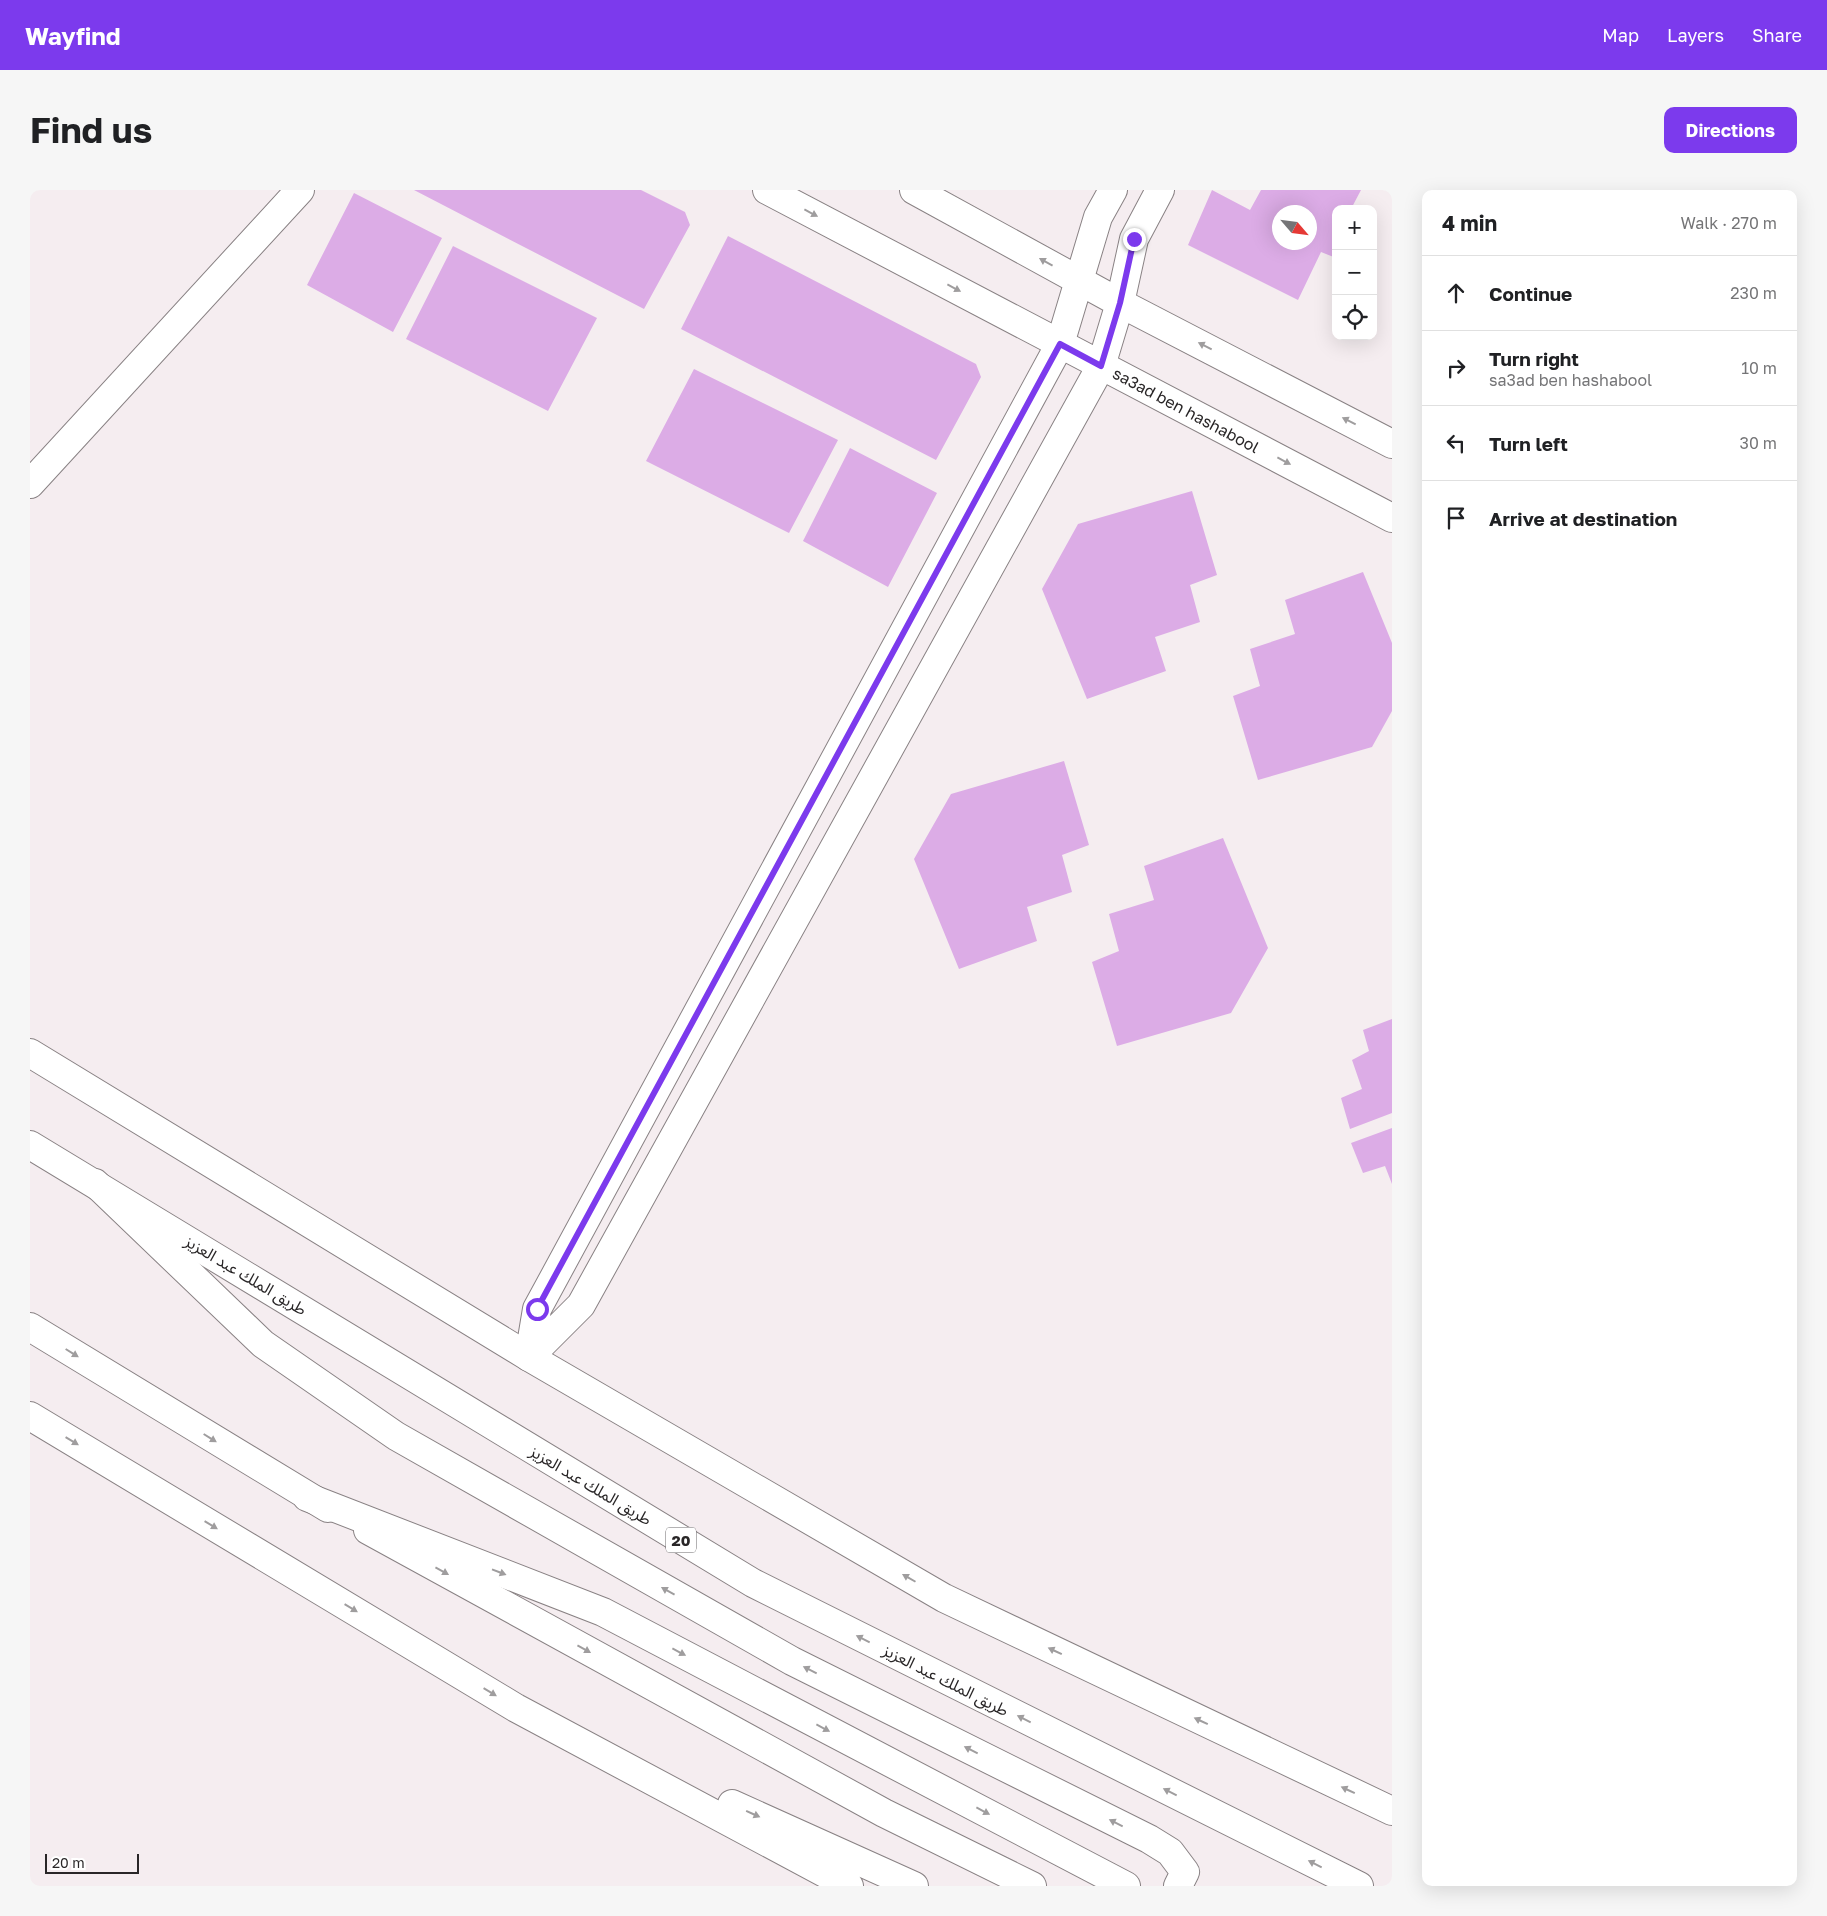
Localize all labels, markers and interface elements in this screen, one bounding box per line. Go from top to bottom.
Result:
text: Wayfind [25,21,121,50]
text: Map [1602,24,1639,46]
text: Layers [1667,24,1724,46]
text: Share [1752,24,1802,46]
button: Directions [1664,107,1797,153]
text: Find us [30,109,152,151]
north arrow [1272,205,1317,250]
map controls [1332,205,1377,340]
button: + [1332,205,1377,250]
one-way arrow [803,209,818,217]
text: 4 min [1442,210,1497,236]
text: Walk · 270 m [1680,213,1777,233]
route end [1123,228,1146,251]
button: − [1332,250,1377,295]
one-way arrow [1038,258,1053,266]
icon: ahead [1442,279,1470,307]
text: Continue [1489,282,1572,305]
text: 230 m [1730,283,1777,303]
one-way arrow [947,284,962,292]
button: locate [1332,295,1377,340]
one-way arrow [1197,342,1212,350]
text: Turn right [1489,347,1579,370]
icon: right [1442,354,1470,382]
text: 10 m [1741,358,1777,378]
street label: sa3ad ben hashabool [1109,363,1263,457]
text: sa3ad ben hashabool [1489,370,1652,390]
one-way arrow [1342,417,1356,425]
icon: left [1442,429,1470,457]
text: Turn left [1489,432,1568,455]
text: 30 m [1740,433,1777,453]
one-way arrow [1277,457,1292,465]
icon: arrive [1442,504,1470,532]
text: Arrive at destination [1489,507,1677,530]
street label: طريق الملك عبد العزيز [180,1230,311,1320]
route start [526,1298,549,1321]
one-way arrow [65,1348,78,1357]
one-way arrow [204,1433,217,1442]
one-way arrow [65,1437,78,1446]
street label: طريق الملك عبد العزيز [525,1440,656,1530]
one-way arrow [205,1520,218,1529]
road number: 20 [666,1528,696,1552]
one-way arrow [435,1567,449,1575]
one-way arrow [492,1568,507,1576]
one-way arrow [902,1574,917,1582]
one-way arrow [661,1587,675,1595]
one-way arrow [344,1604,357,1613]
one-way arrow [856,1635,870,1643]
street label: طريق الملك عبد العزيز [878,1639,1012,1721]
one-way arrow [577,1645,592,1653]
one-way arrow [1047,1646,1062,1655]
one-way arrow [672,1648,687,1656]
one-way arrow [803,1665,817,1673]
one-way arrow [484,1687,497,1696]
one-way arrow [1017,1715,1032,1723]
one-way arrow [1194,1716,1208,1724]
one-way arrow [816,1724,830,1732]
one-way arrow [964,1746,978,1754]
one-way arrow [1341,1786,1355,1794]
one-way arrow [1163,1788,1177,1796]
one-way arrow [976,1807,990,1815]
one-way arrow [745,1809,760,1818]
one-way arrow [1109,1819,1124,1827]
scale bar [45,1851,139,1874]
text: 20 m [52,1854,85,1871]
one-way arrow [1308,1860,1322,1868]

